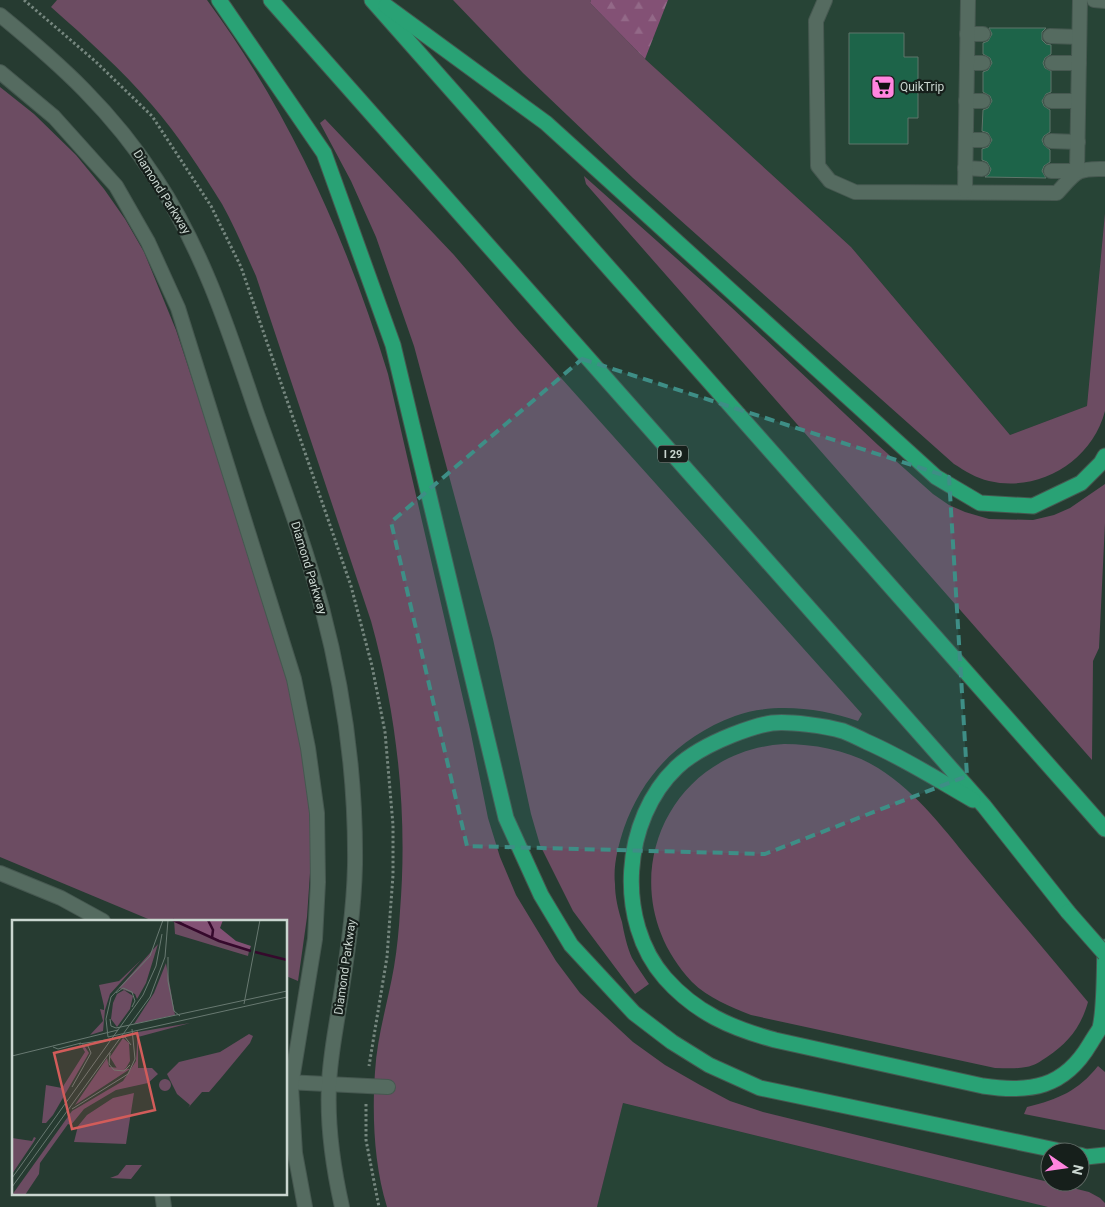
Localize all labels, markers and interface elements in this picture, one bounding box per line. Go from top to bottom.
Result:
supermarket icon: QuikTrip [870,74,896,100]
place label: QuikTrip [900,80,945,94]
street label: Diamond Parkway [131,147,194,237]
road number: I 29 [658,446,688,462]
street label: Diamond Parkway [288,520,330,616]
street label: Diamond Parkway [331,918,359,1016]
inset map [12,920,288,1194]
north arrow [1040,1142,1090,1192]
text: N [1069,1163,1087,1177]

